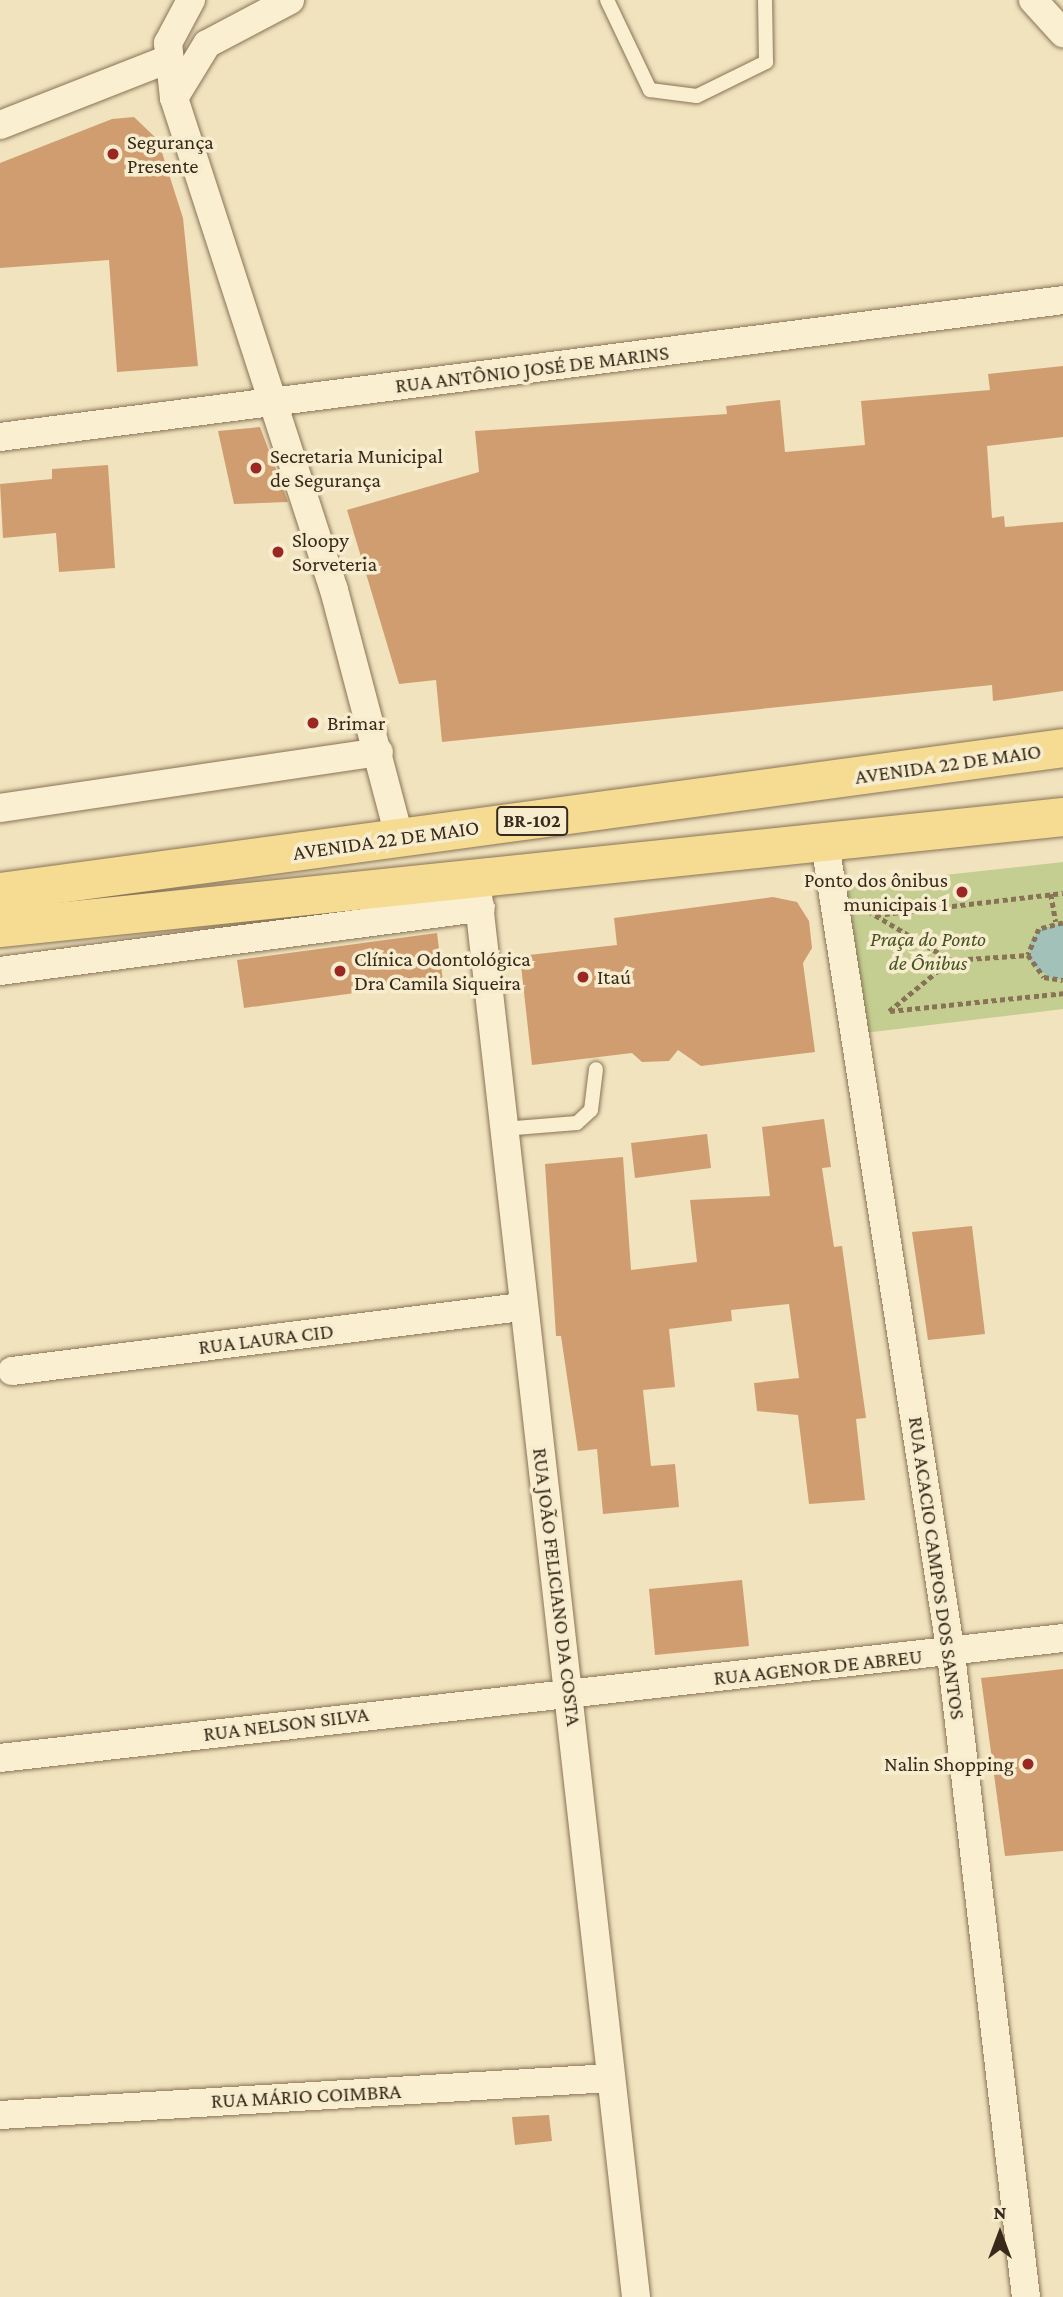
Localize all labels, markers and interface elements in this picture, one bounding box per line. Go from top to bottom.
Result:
place label: Segurança Presente [127,129,214,179]
marker: Segurança Presente [105,146,121,162]
street label: RUA ANTÔNIO JOSÉ DE MARINS [394,340,670,398]
place label: Secretaria Municipal de Segurança [270,443,443,493]
marker: Secretaria Municipal de Segurança [248,460,264,476]
place label: Sloopy Sorveteria [292,527,377,577]
marker: Sloopy Sorveteria [270,544,286,560]
place label: Brimar [327,710,386,736]
marker: Brimar [305,715,321,731]
street label: AVENIDA 22 DE MAIO [853,738,1043,790]
road number: BR-102 [495,806,569,836]
street label: AVENIDA 22 DE MAIO [291,814,481,866]
place label: Ponto dos ônibus municipais 1 [804,867,948,917]
marker: Ponto dos ônibus municipais 1 [954,884,970,900]
park label: Praça do Ponto de Ônibus [870,926,986,976]
place label: Clínica Odontológica Dra Camila Siqueira [354,946,531,996]
marker: Clínica Odontológica Dra Camila Siqueira [332,963,348,979]
place label: Itaú [597,964,631,990]
marker: Itaú [575,969,591,985]
street label: RUA LAURA CID [197,1318,335,1360]
street label: RUA ACACIO CAMPOS DOS SANTOS [903,1415,971,1721]
street label: RUA JOÃO FELICIANO DA COSTA [527,1446,587,1728]
street label: RUA AGENOR DE ABREU [712,1644,924,1690]
street label: RUA NELSON SILVA [202,1701,370,1747]
place label: Nalin Shopping [884,1751,1014,1777]
marker: Nalin Shopping [1020,1756,1036,1772]
street label: RUA MÁRIO COIMBRA [210,2078,402,2114]
north arrow [965,2199,1035,2269]
text: N [994,2202,1006,2223]

